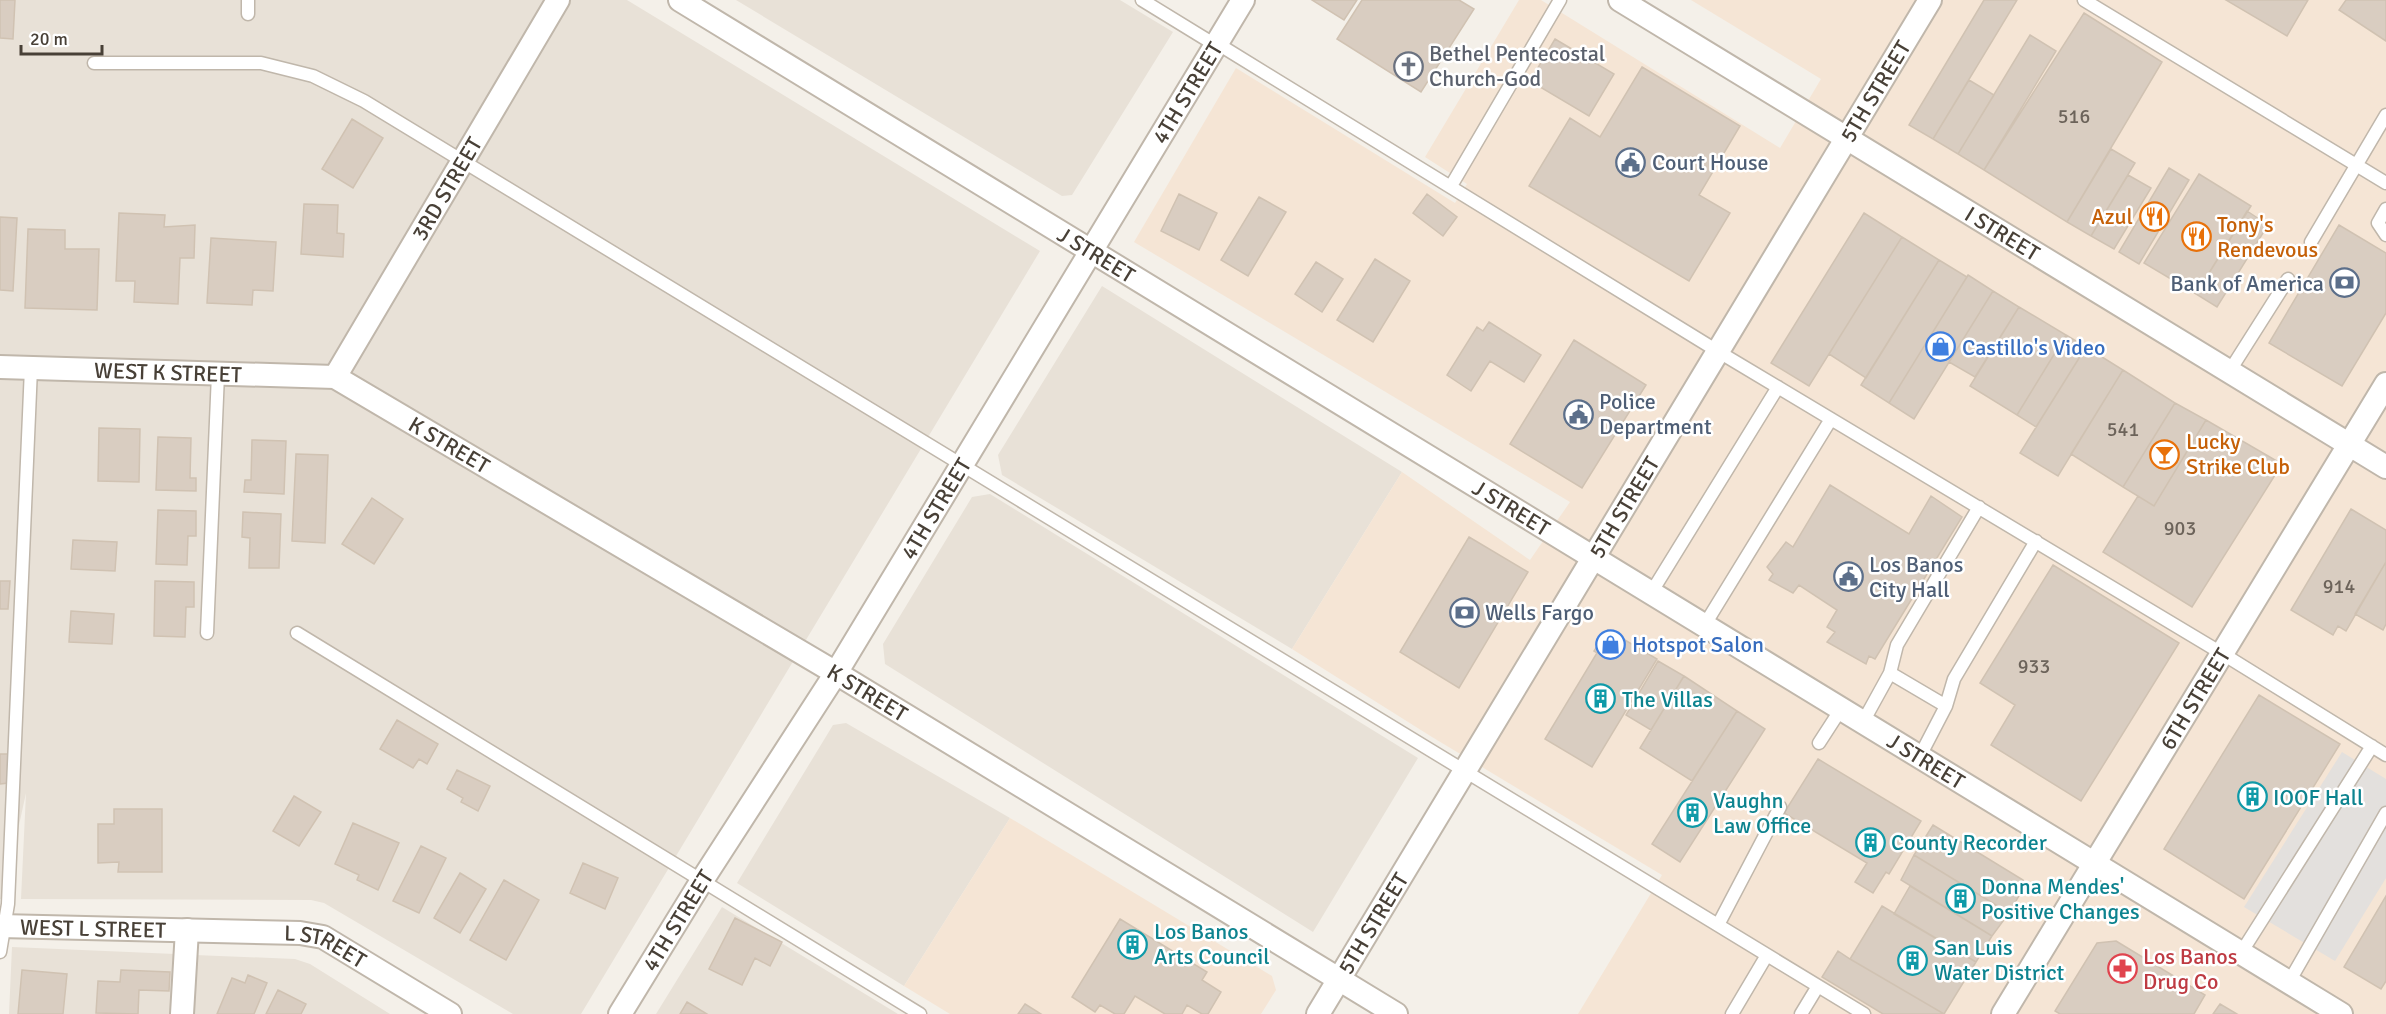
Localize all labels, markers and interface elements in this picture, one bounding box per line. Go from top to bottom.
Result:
scale bar [21,18,102,56]
text: 20 m [30,28,68,50]
street label: 5TH STREET [1834,35,1916,147]
street label: 4TH STREET [1146,37,1228,148]
place label: Bethel Pentecostal Church-God [1429,40,1605,92]
church icon: Bethel Pentecostal Church-God [1392,50,1424,82]
house number: 516 [2058,104,2090,129]
street label: 3RD STREET [405,132,488,245]
public building icon: Court House [1615,146,1647,178]
place label: Court House [1652,149,1769,176]
street label: I STREET [1960,200,2045,266]
restaurant icon: Azul [2138,200,2170,232]
place label: Azul [2091,203,2133,230]
place label: Tony's Rendevous [2217,211,2318,263]
street label: J STREET [1053,220,1140,288]
restaurant icon: Tony's Rendevous [2180,221,2212,253]
bank icon: Bank of America [2329,267,2361,299]
place label: Bank of America [2170,270,2324,297]
shop icon: Castillo's Video [1925,331,1957,363]
place label: Castillo's Video [1962,334,2105,361]
street label: WEST K STREET [94,356,242,388]
place label: Police Department [1599,388,1712,440]
public building icon: Police Department [1562,398,1594,430]
street label: K STREET [404,410,495,479]
house number: 541 [2107,417,2139,442]
place label: Lucky Strike Club [2186,428,2290,480]
bar icon: Lucky Strike Club [2149,438,2181,470]
street label: 5TH STREET [1583,451,1665,563]
street label: 4TH STREET [895,453,977,564]
street label: J STREET [1468,474,1555,542]
house number: 903 [2164,516,2196,541]
place label: Los Banos City Hall [1869,551,1963,603]
public building icon: Los Banos City Hall [1832,561,1864,593]
house number: 914 [2323,574,2355,599]
bank icon: Wells Fargo [1448,596,1480,628]
place label: Wells Fargo [1485,599,1594,626]
shop icon: Hotspot Salon [1595,628,1627,660]
place label: Hotspot Salon [1632,631,1764,658]
street label: 6TH STREET [2154,643,2236,754]
house number: 933 [2018,654,2050,679]
street label: K STREET [822,657,913,727]
building icon: The Villas [1585,683,1617,715]
place label: The Villas [1622,686,1713,713]
street label: J STREET [1882,727,1970,795]
building icon: IOOF Hall [2236,781,2268,813]
place label: IOOF Hall [2273,784,2363,811]
place label: Vaughn Law Office [1713,787,1811,839]
building icon: Vaughn Law Office [1676,797,1708,829]
building icon: County Recorder [1854,826,1886,858]
place label: County Recorder [1891,829,2047,856]
street label: 4TH STREET [636,864,719,976]
street label: 5TH STREET [1332,867,1414,979]
place label: Donna Mendes' Positive Changes [1981,873,2140,925]
building icon: Donna Mendes' Positive Changes [1944,883,1976,915]
street label: WEST L STREET [20,913,166,943]
place label: Los Banos Arts Council [1154,918,1270,970]
street label: L STREET [284,919,371,974]
building icon: Los Banos Arts Council [1117,928,1149,960]
place label: San Luis Water District [1934,934,2065,986]
place label: Los Banos Drug Co [2143,943,2237,995]
building icon: San Luis Water District [1897,944,1929,976]
pharmacy icon: Los Banos Drug Co [2106,953,2138,985]

